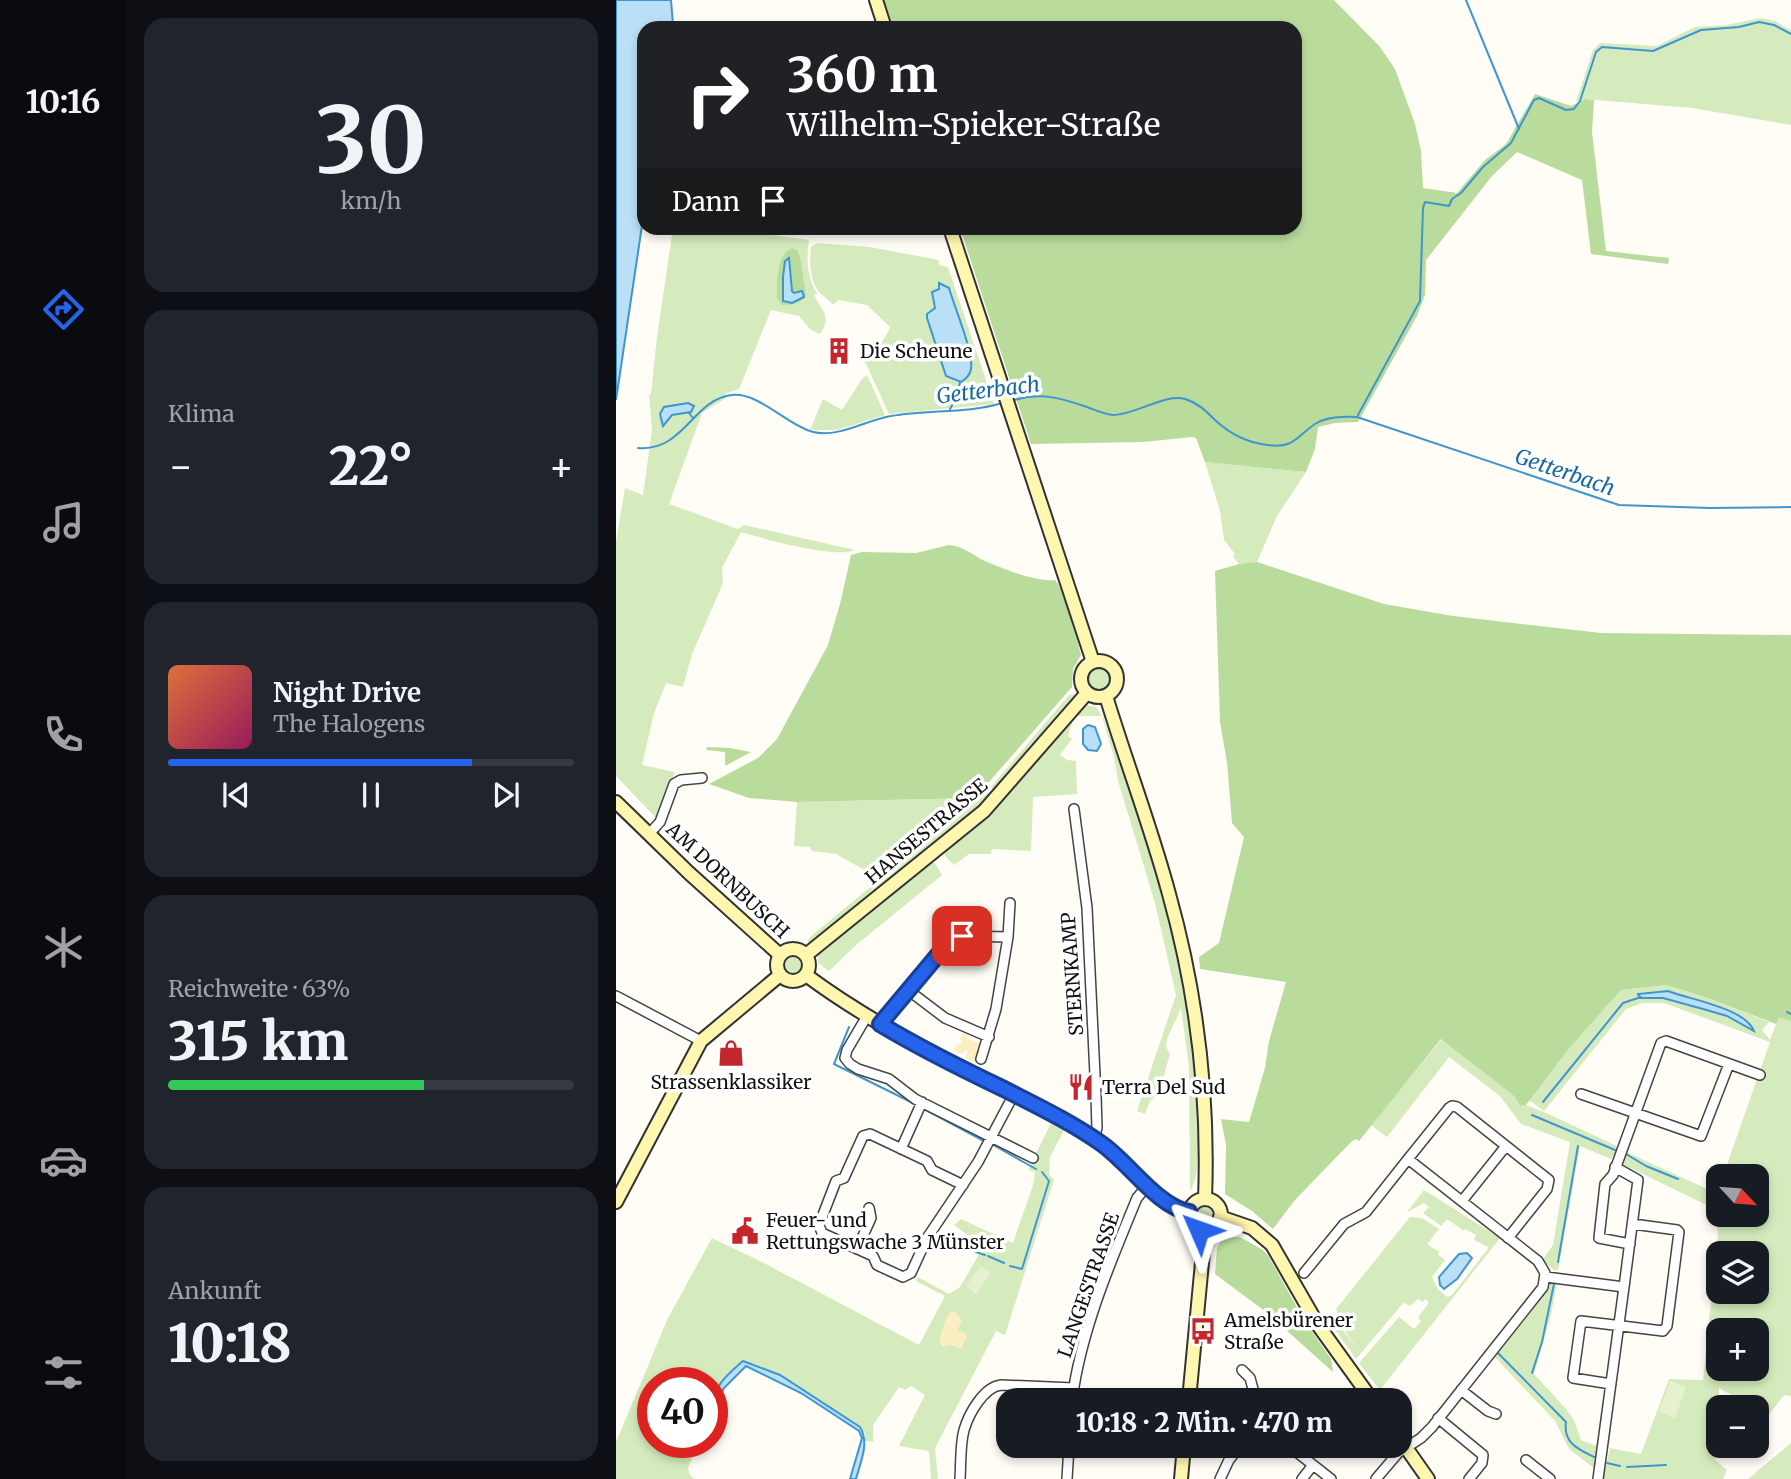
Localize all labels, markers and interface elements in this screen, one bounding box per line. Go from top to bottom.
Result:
text: 360 m [787,44,938,105]
icon: right [672,49,763,140]
text: 10:16 [26,82,100,122]
text: 30 [315,83,427,198]
text: Wilhelm-Spieker-Straße [787,105,1161,145]
icon: arrive [754,182,792,220]
text: Dann [672,185,740,218]
text: km/h [341,186,401,215]
icon: directions [39,285,88,334]
building icon: Die Scheune [824,336,854,366]
place label: Die Scheune [860,339,973,363]
water label: Getterbach [935,370,1041,410]
text: Klima [168,399,235,428]
text: 22° [329,434,413,499]
water label: Getterbach [1512,442,1618,502]
text: − [168,443,193,490]
text: + [549,443,574,490]
icon: music [39,498,88,547]
text: Night Drive [273,676,421,709]
text: The Halogens [273,709,425,738]
icon: phone [39,710,88,759]
street label: HANSESTRASSE [860,773,992,889]
icon: previous [217,776,255,814]
icon: pause [352,776,390,814]
icon: next [487,776,525,814]
street label: AM DORNBUSCH [661,816,794,943]
pin [932,906,992,966]
street label: STERNKAMP [1056,911,1088,1037]
icon: arrive [943,917,981,955]
icon: climate [39,923,88,972]
text: Reichweite · 63% [168,974,350,1003]
text: 315 km [168,1009,348,1074]
shop icon: Strassenklassiker [716,1038,746,1068]
place label: Strassenklassiker [650,1070,812,1094]
restaurant icon: Terra Del Sud [1066,1072,1096,1102]
place label: Terra Del Sud [1102,1075,1226,1099]
icon: car [39,1136,88,1185]
north arrow [1706,1164,1769,1227]
map controls [1706,1164,1769,1458]
position arrow [1162,1193,1236,1267]
place label: Feuer- und Rettungswache 3 Münster [766,1208,1005,1254]
street label: LANGESTRASSE [1052,1209,1124,1361]
public building icon: Feuer- und Rettungswache 3 Münster [730,1216,760,1246]
button: layers [1706,1241,1769,1304]
text: Ankunft [168,1276,261,1305]
place label: Amelsbürener Straße [1223,1308,1354,1354]
text: 10:18 [168,1311,292,1376]
bus stop icon: Amelsbürener Straße [1188,1316,1218,1346]
button: + [1706,1318,1769,1381]
icon: filters [39,1348,88,1397]
speed limit sign: 40 [637,1367,728,1458]
button: − [1706,1395,1769,1458]
text: 10:18 · 2 Min. · 470 m [1076,1406,1332,1439]

